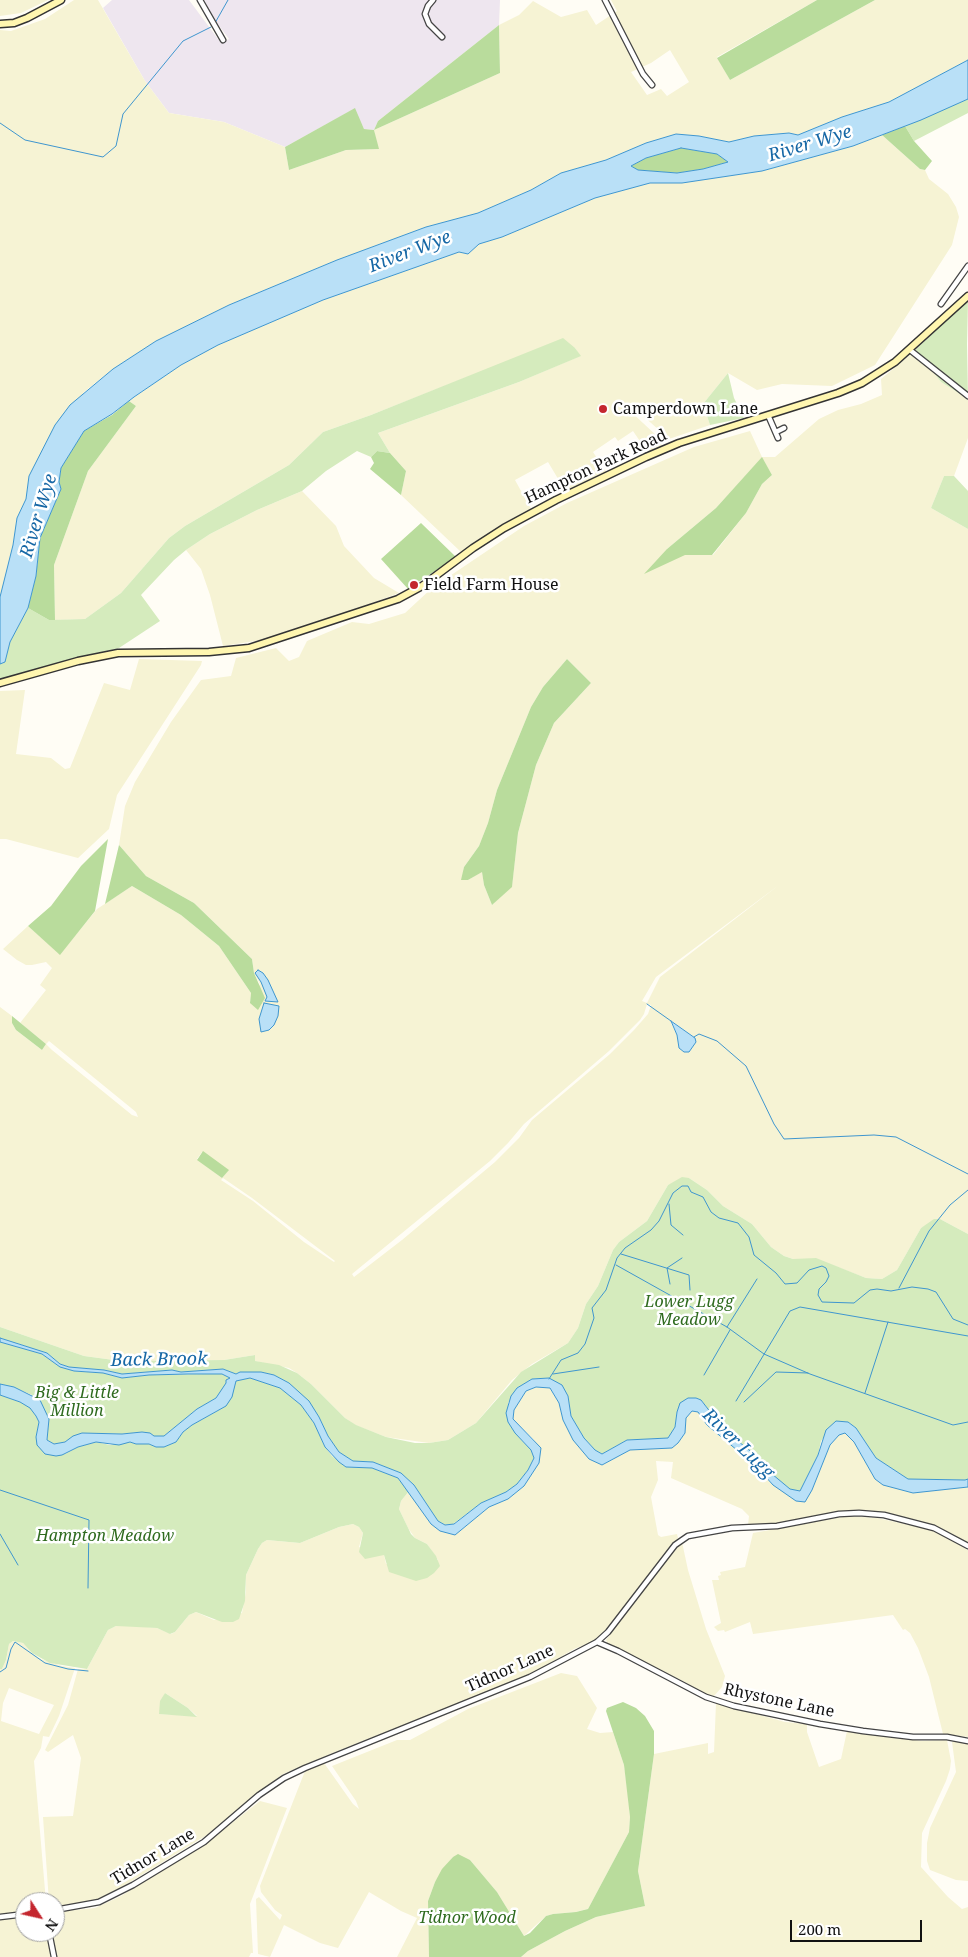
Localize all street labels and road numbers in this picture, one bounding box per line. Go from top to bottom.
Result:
street label: Hampton Park Road [522,426,670,508]
street label: Tidnor Lane [463,1641,557,1697]
street label: Rhystone Lane [722,1680,836,1722]
street label: Tidnor Lane [108,1825,198,1889]

